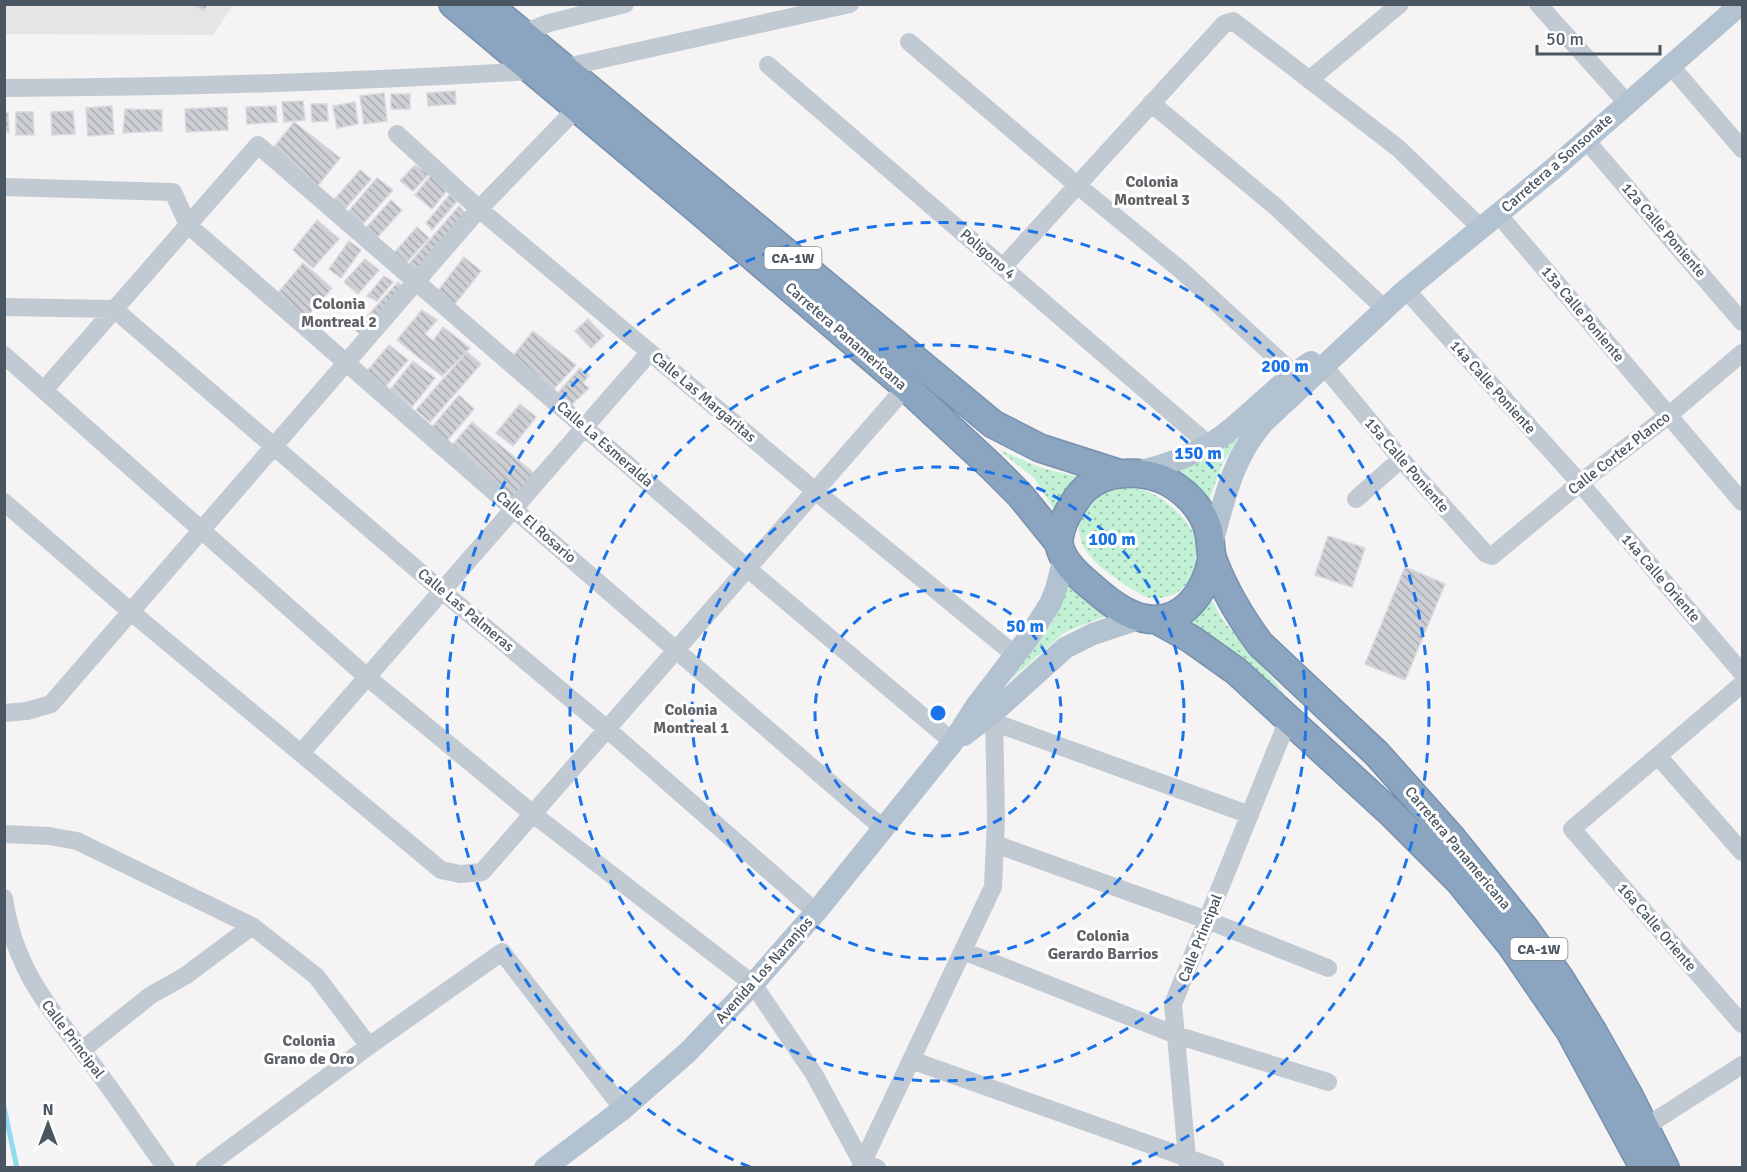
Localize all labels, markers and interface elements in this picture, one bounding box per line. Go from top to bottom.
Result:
scale bar [1537,18,1660,56]
text: 50 m [1546,28,1584,50]
street label: Carretera a Sonsonate [1498,110,1616,216]
district label: Colonia Montreal 3 [1114,172,1190,210]
street label: 12a Calle Poniente [1618,179,1710,281]
street label: Poligono 4 [957,225,1019,283]
road number: CA-1W [764,247,822,269]
street label: 13a Calle Poniente [1538,262,1628,366]
street label: Carretera Panamericana [782,278,910,394]
district label: Colonia Montreal 2 [301,294,377,332]
street label: 14a Calle Poniente [1446,337,1540,437]
street label: Calle Las Margaritas [648,348,760,446]
text: 200 m [1261,355,1309,377]
street label: Calle La Esmeralda [553,397,657,491]
street label: Calle Cortez Planco [1564,407,1674,498]
street label: 15a Calle Poniente [1361,414,1453,516]
text: 150 m [1174,442,1222,464]
street label: Calle El Rosario [492,487,580,567]
text: 100 m [1088,528,1136,550]
street label: 14a Calle Oriente [1618,530,1704,626]
street label: Calle Las Palmeras [414,564,518,656]
text: 50 m [1006,615,1044,637]
district label: Colonia Montreal 1 [653,700,729,738]
centre of rings [928,703,948,723]
street label: Carretera Panamericana [1401,783,1515,913]
street label: 16a Calle Oriente [1614,879,1700,975]
street label: Calle Principal [1174,891,1226,985]
street label: Avenida Los Naranjos [712,913,817,1027]
district label: Colonia Gerardo Barrios [1048,926,1158,964]
road number: CA-1W [1510,938,1568,960]
street label: Calle Principal [38,996,108,1082]
district label: Colonia Grano de Oro [264,1031,354,1069]
north arrow [18,1094,78,1154]
text: N [42,1100,54,1120]

